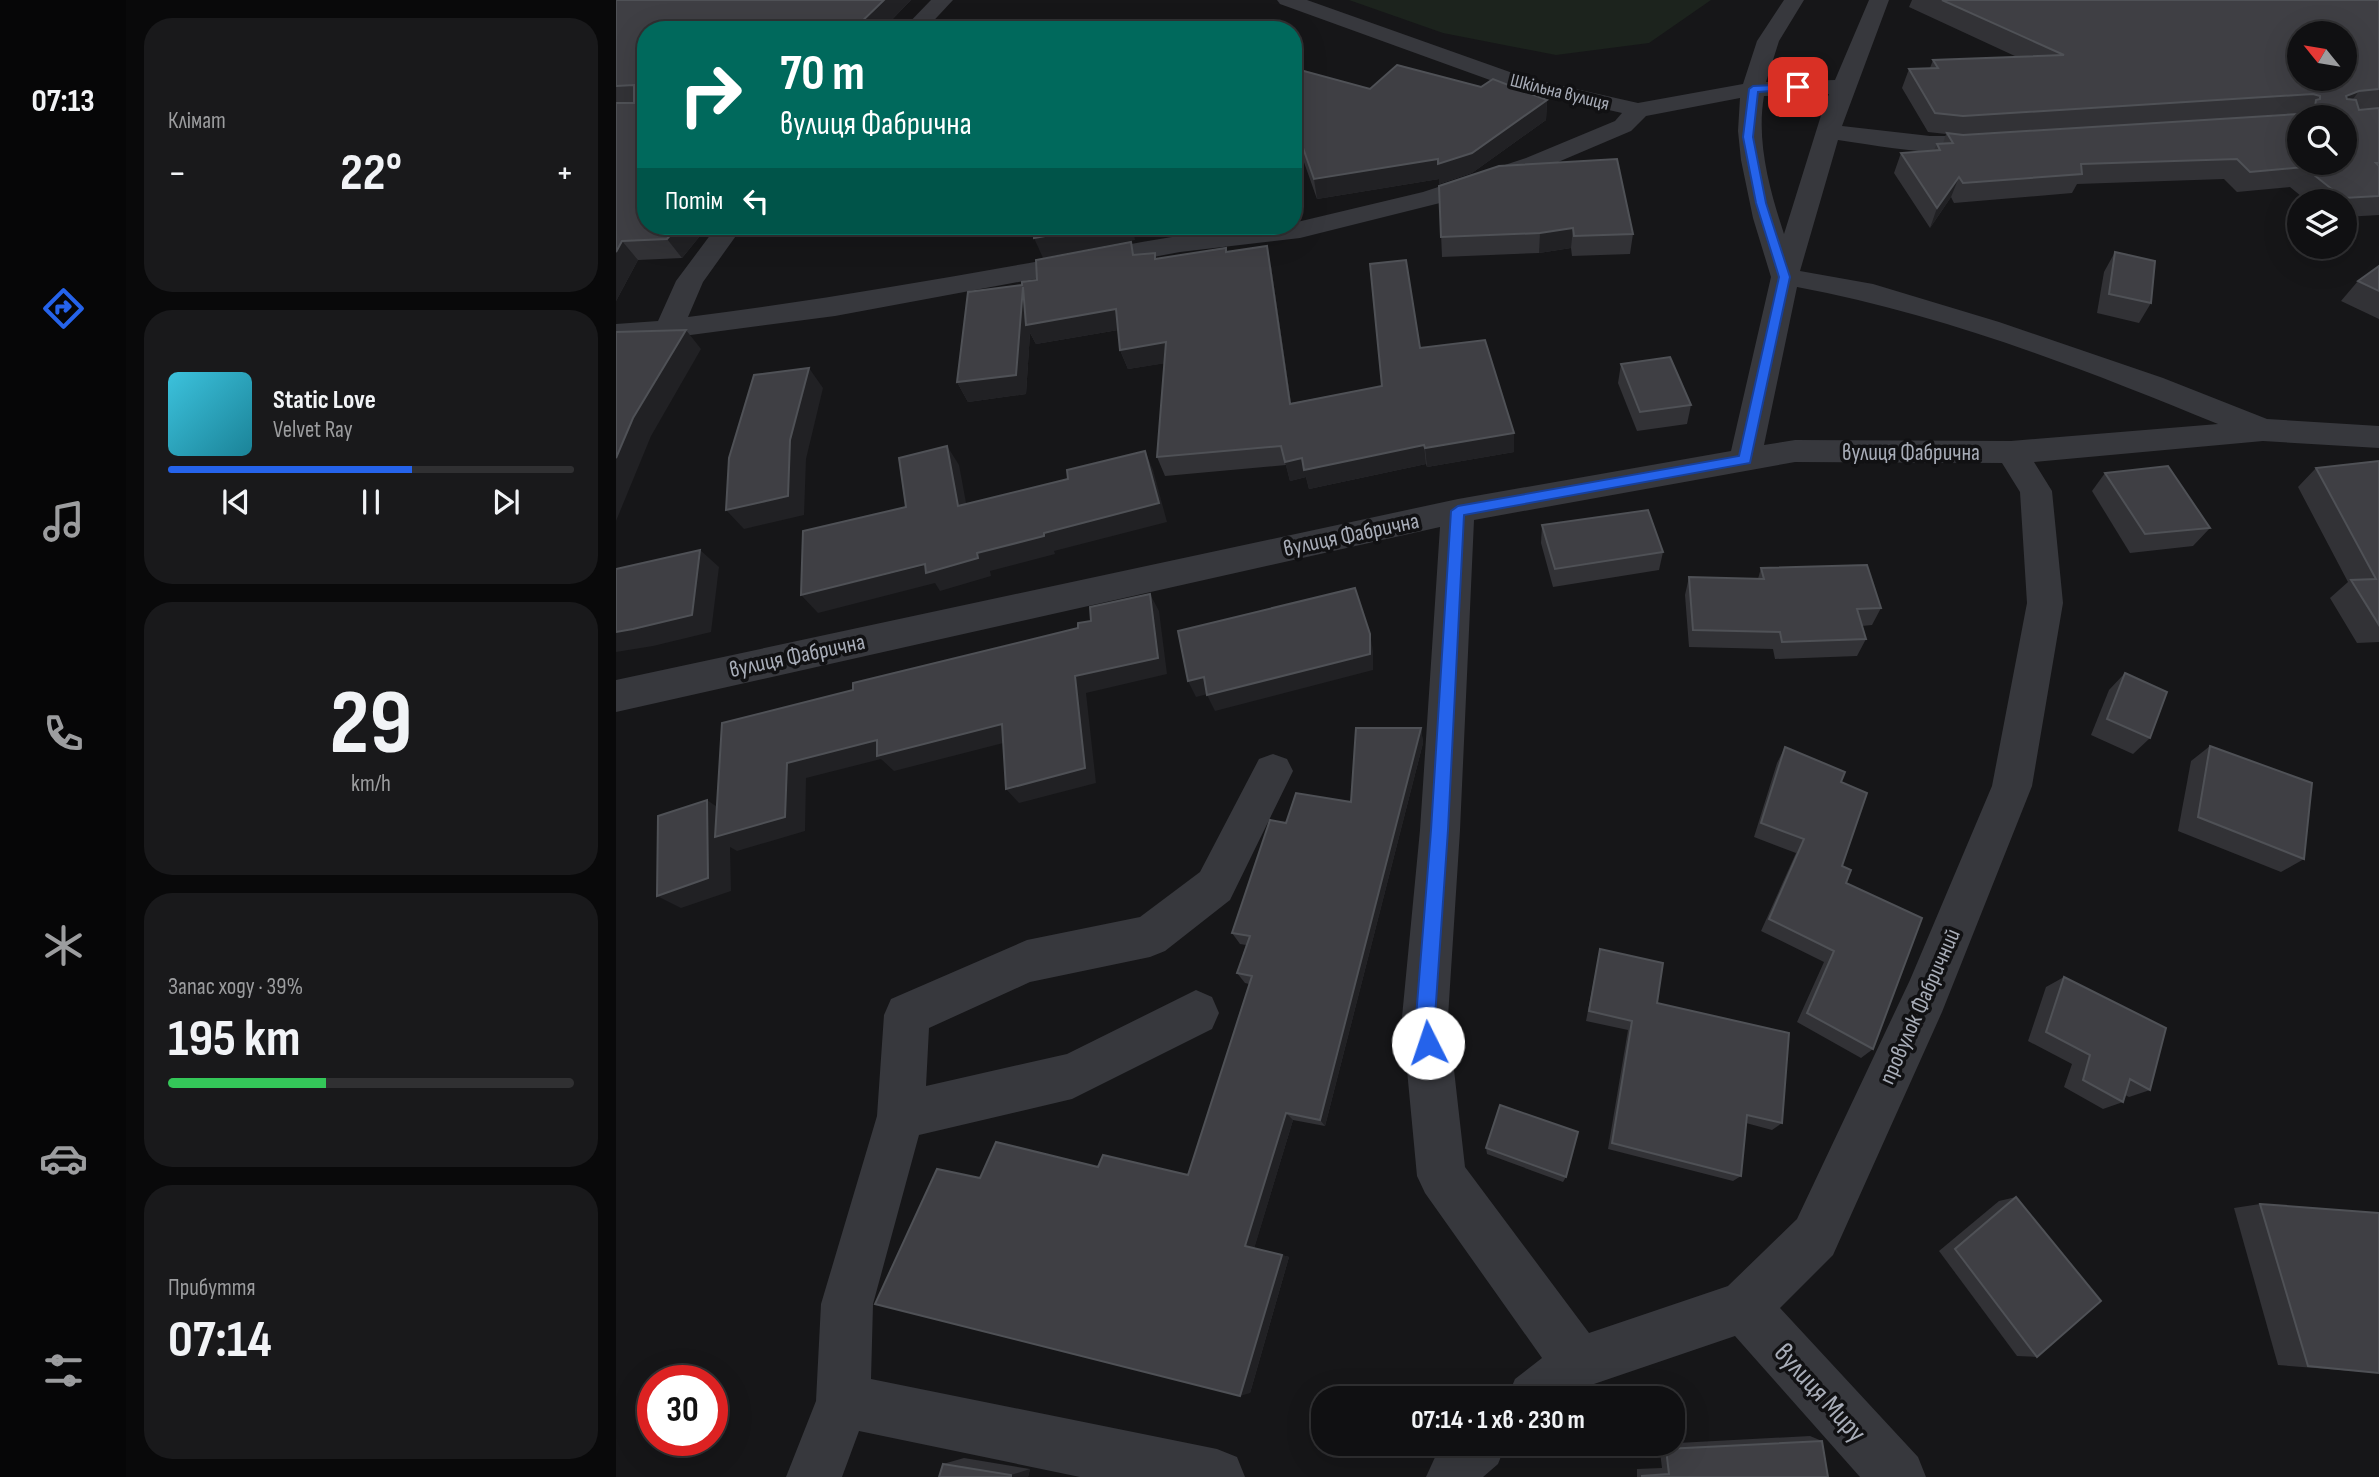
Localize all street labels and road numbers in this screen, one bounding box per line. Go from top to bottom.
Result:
street label: Шкільна вулиця [1508,69,1611,116]
street label: вулиця Фабрична [1842,439,1980,467]
street label: вулиця Фабрична [1281,507,1422,563]
street label: вулиця Фабрична [727,628,868,684]
street label: провулок Фабричний [1873,924,1967,1089]
street label: вулиця Миру [1767,1337,1873,1449]

